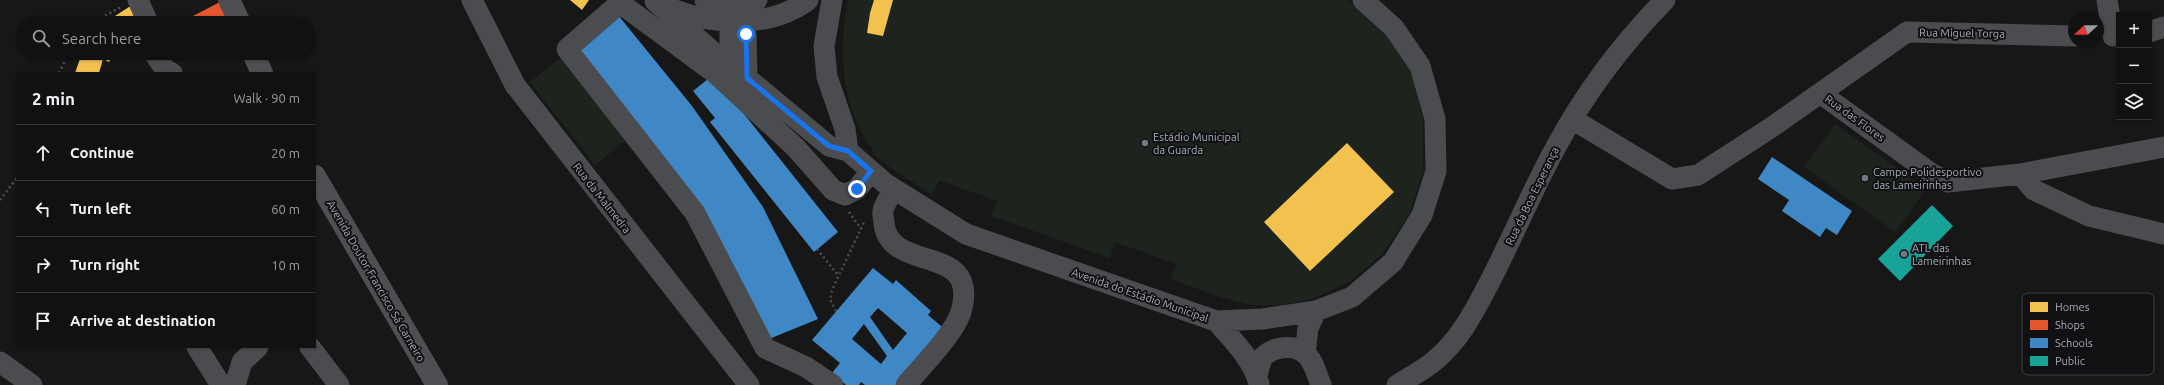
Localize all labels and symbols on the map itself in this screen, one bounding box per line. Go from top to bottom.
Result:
north arrow [2068,12,2104,48]
route start [737,25,755,43]
street label: Rua Miguel Torga [1919,26,2005,40]
street label: Rua das Flores [1823,92,1887,144]
place label: Estádio Municipal da Guarda [1153,131,1240,156]
marker: Estádio Municipal da Guarda [1140,138,1150,148]
street label: Rua da Boa Esperança [1503,145,1561,247]
street label: Rua da Malmedra [571,160,633,236]
place label: Campo Polidesportivo das Lameirinhas [1873,166,1982,191]
marker: Campo Polidesportivo das Lameirinhas [1860,173,1870,183]
route end [848,180,866,198]
street label: Avenida Doutor Francisco Sá Carneiro [325,198,427,364]
place label: ATL das Lameirinhas [1912,242,1972,267]
marker: ATL das Lameirinhas [1899,249,1909,259]
street label: Avenida do Estádio Municipal [1070,266,1210,324]
legend [2022,293,2154,375]
text: Homes [2055,301,2090,313]
text: Shops [2055,319,2085,331]
text: Schools [2055,337,2093,349]
text: Public [2055,355,2085,367]

